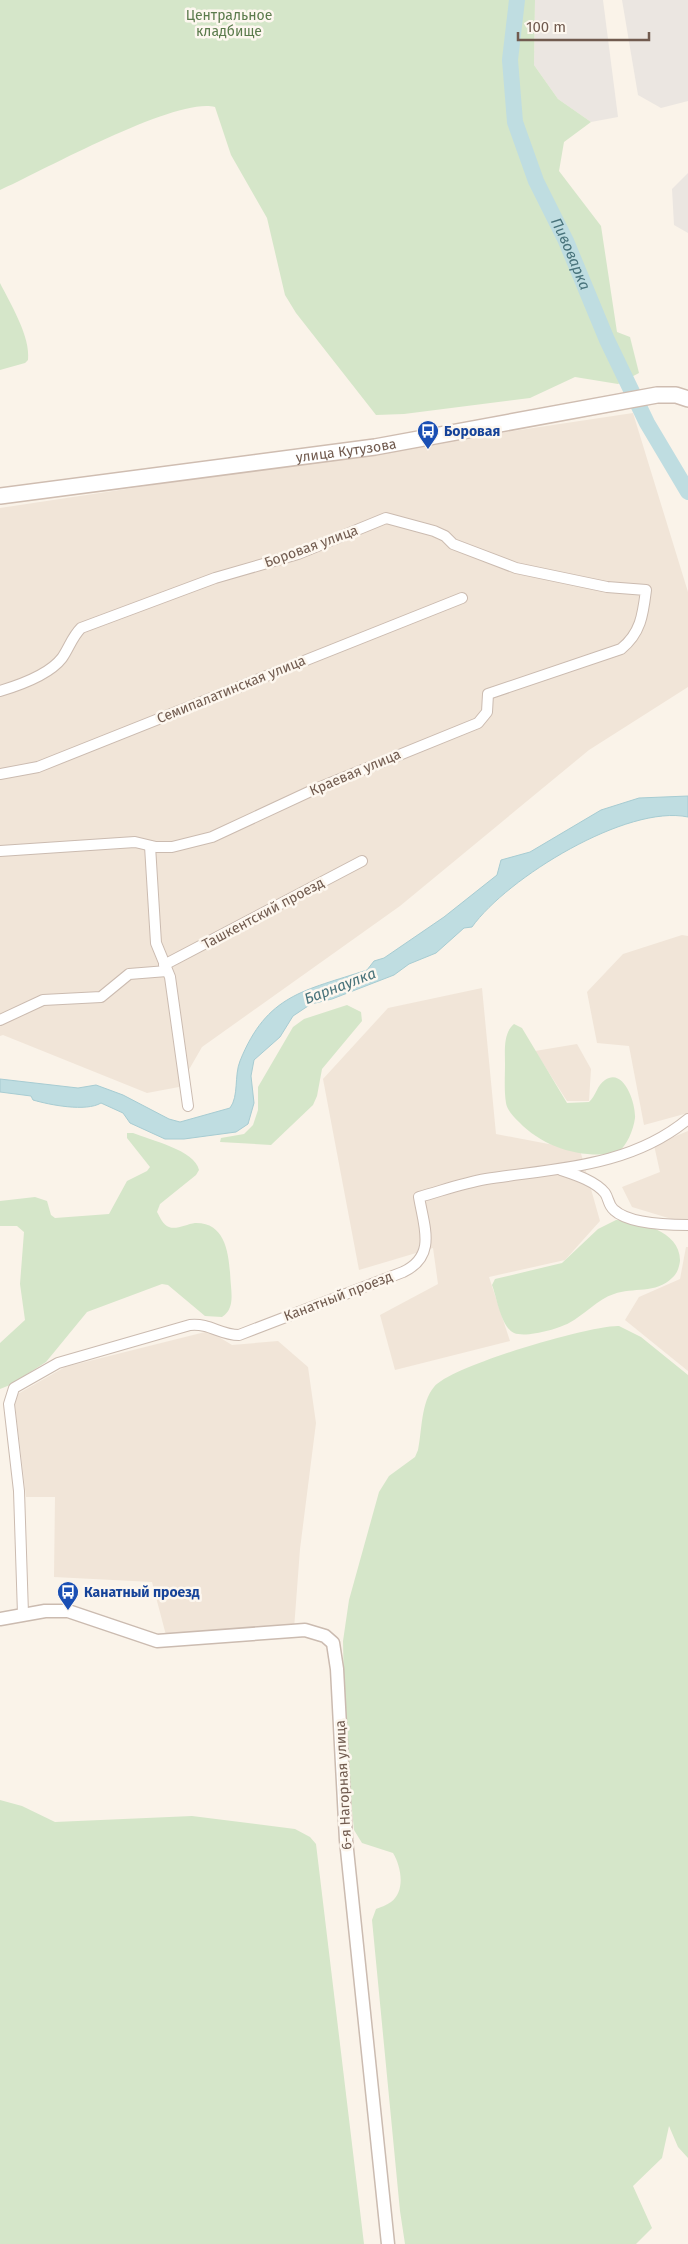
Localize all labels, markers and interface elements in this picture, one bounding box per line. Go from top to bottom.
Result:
park label: Центральное кладбище [186,7,272,40]
scale bar [518,10,649,42]
text: 100 m [526,18,566,36]
water label: Пивоварка [547,215,594,293]
bus stop icon: Боровая [416,419,440,450]
place label: Боровая [444,423,500,440]
street label: улица Кутузова [295,435,398,466]
street label: Боровая улица [262,522,360,571]
street label: Семипалатинская улица [154,652,308,727]
street label: Краевая улица [307,746,403,799]
street label: Ташкентский проезд [199,874,327,953]
water label: Барнаулка [302,964,378,1008]
street label: Канатный проезд [281,1268,395,1325]
bus stop icon: Канатный проезд [56,1580,80,1611]
place label: Канатный проезд [84,1584,200,1601]
street label: 6-я Нагорная улица [332,1720,355,1850]

